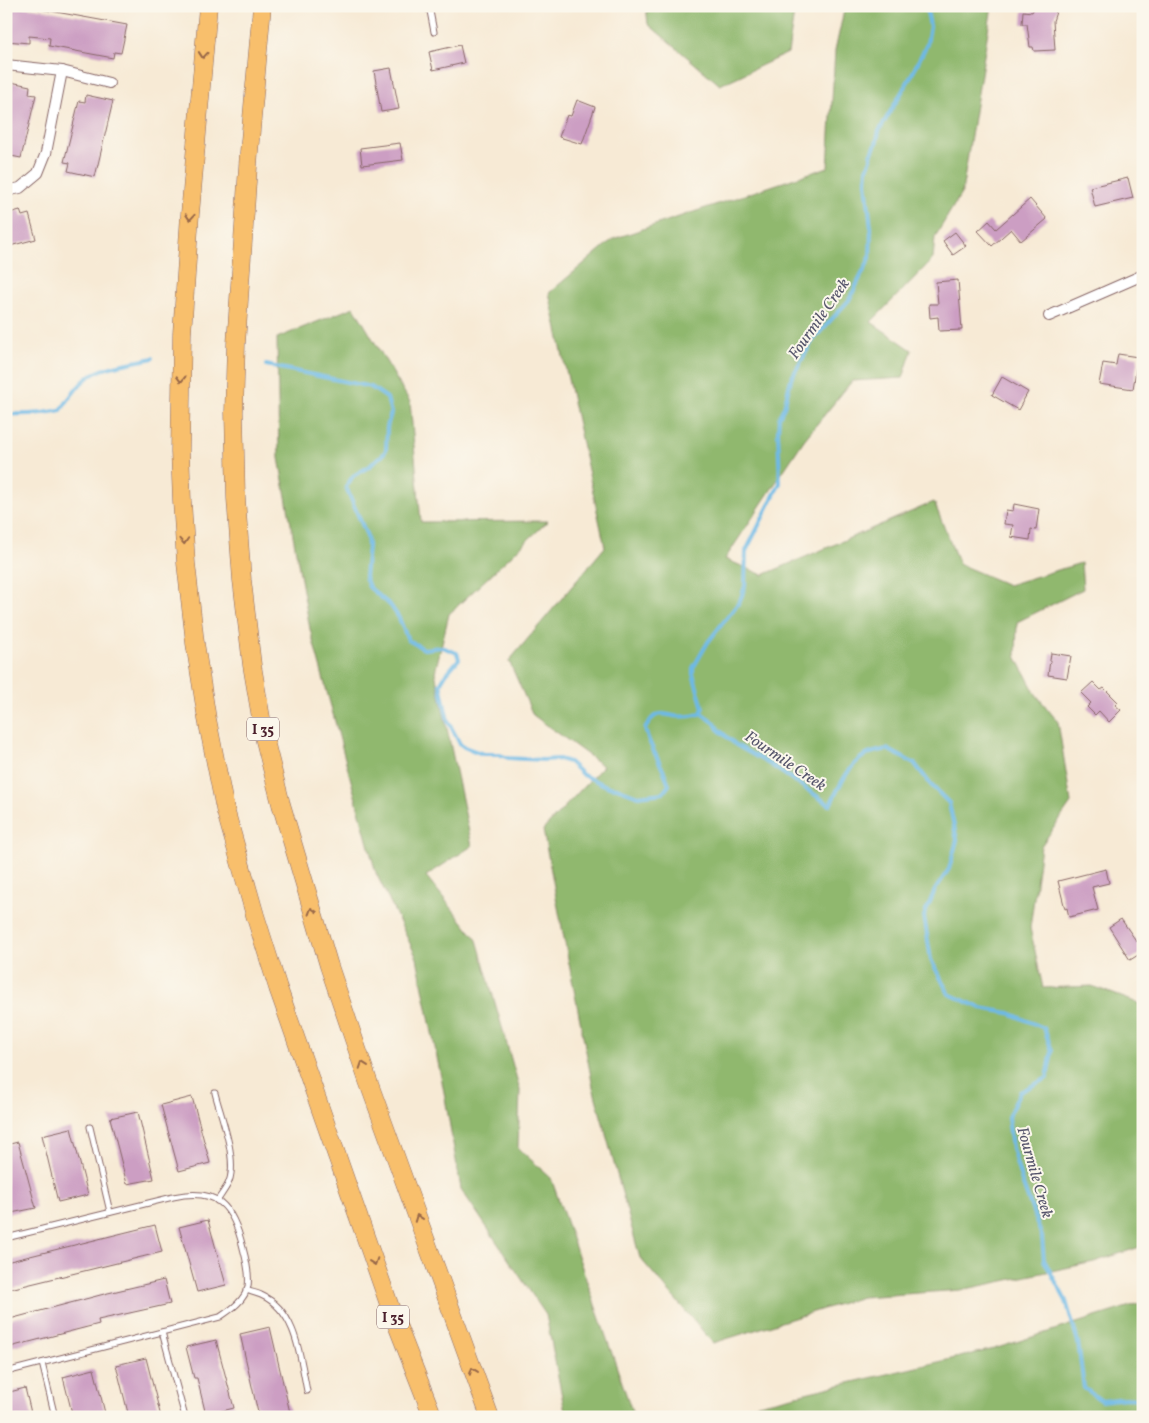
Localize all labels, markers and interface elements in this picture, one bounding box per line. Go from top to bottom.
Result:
one-way arrow [198,51,209,59]
one-way arrow [185,213,196,221]
water label: Fourmile Creek [784,274,856,364]
one-way arrow [176,376,186,383]
one-way arrow [179,538,190,546]
road number: I 35 [247,718,279,741]
water label: Fourmile Creek [740,726,830,797]
one-way arrow [308,907,318,916]
one-way arrow [359,1062,369,1070]
water label: Fourmile Creek [1011,1124,1058,1221]
one-way arrow [414,1215,424,1223]
one-way arrow [368,1257,378,1265]
road number: I 35 [377,1305,409,1328]
one-way arrow [469,1367,479,1376]

